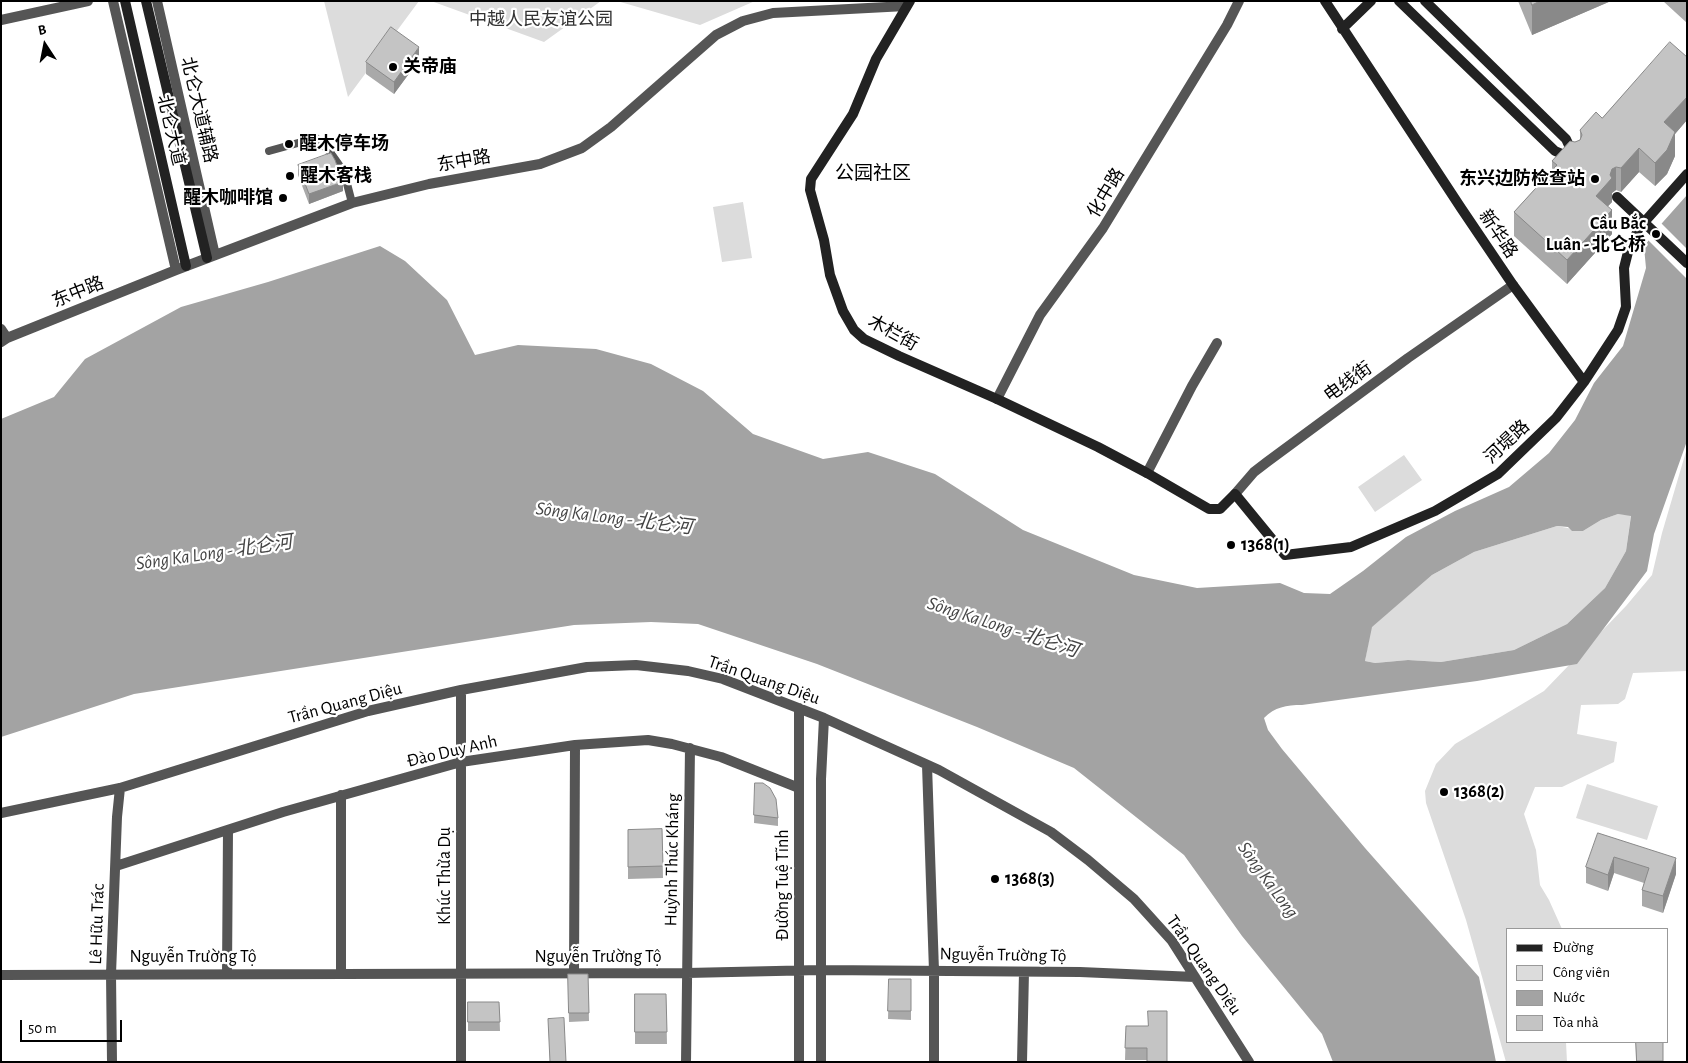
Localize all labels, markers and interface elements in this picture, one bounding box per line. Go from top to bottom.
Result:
park label: 中越人民友谊公园 [469,9,613,31]
north arrow [20,20,70,70]
text: B [37,23,47,38]
street label: 北仑大道辅路 [176,55,222,165]
place label: 关帝庙 [403,56,457,78]
marker: 关帝庙 [387,61,399,73]
street label: 北仑大道 [152,92,190,168]
place label: 醒木停车场 [299,133,389,155]
marker: 醒木停车场 [283,138,295,150]
street label: 东中路 [436,146,492,176]
district label: 公园社区 [835,162,911,184]
street label: 化中路 [1083,164,1129,222]
place label: 醒木客栈 [300,165,372,187]
place label: 东兴边防检查站 [1459,168,1585,190]
marker: 醒木客栈 [284,170,296,182]
marker: 东兴边防检查站 [1589,173,1601,185]
place label: 醒木咖啡馆 [183,187,273,209]
marker: 醒木咖啡馆 [277,192,289,204]
street label: 新华路 [1474,206,1522,262]
place label: Cầu Bắc Luân - 北仑桥 [1546,213,1646,255]
marker: Cầu Bắc Luân - 北仑桥 [1650,228,1662,240]
street label: 东中路 [49,272,107,312]
street label: 木栏街 [864,310,922,356]
street label: 电线街 [1320,357,1376,407]
street label: 河堤路 [1480,416,1534,468]
water label: Sông Ka Long - 北仑河 [534,497,694,539]
water label: Sông Ka Long - 北仑河 [134,531,294,575]
place label: 1368(1) [1241,534,1290,556]
marker: 1368(1) [1225,539,1237,551]
water label: Sông Ka Long - 北仑河 [925,592,1081,662]
street label: Trần Quang Diệu [705,651,823,709]
street label: Trần Quang Diệu [286,677,404,729]
street label: Đào Duy Anh [405,730,499,772]
place label: 1368(2) [1454,781,1505,803]
marker: 1368(2) [1438,786,1450,798]
street label: Huỳnh Thúc Kháng [660,793,684,927]
street label: Khúc Thừa Dụ [434,827,456,925]
street label: Đường Tuệ Tĩnh [772,829,794,941]
water label: Sông Ka Long [1233,837,1303,923]
place label: 1368(3) [1005,868,1055,890]
marker: 1368(3) [989,873,1001,885]
street label: Lê Hữu Trác [85,883,109,965]
street label: Trần Quang Diệu [1162,911,1246,1019]
legend [1506,928,1668,1043]
text: Đường [1553,940,1593,955]
street label: Nguyễn Trường Tộ [939,943,1067,967]
street label: Nguyễn Trường Tộ [129,946,257,968]
street label: Nguyễn Trường Tộ [534,946,662,968]
text: Công viên [1553,965,1610,980]
text: Nước [1553,990,1585,1005]
scale bar [22,1010,125,1042]
text: Tòa nhà [1553,1015,1599,1030]
text: 50 m [28,1021,57,1036]

